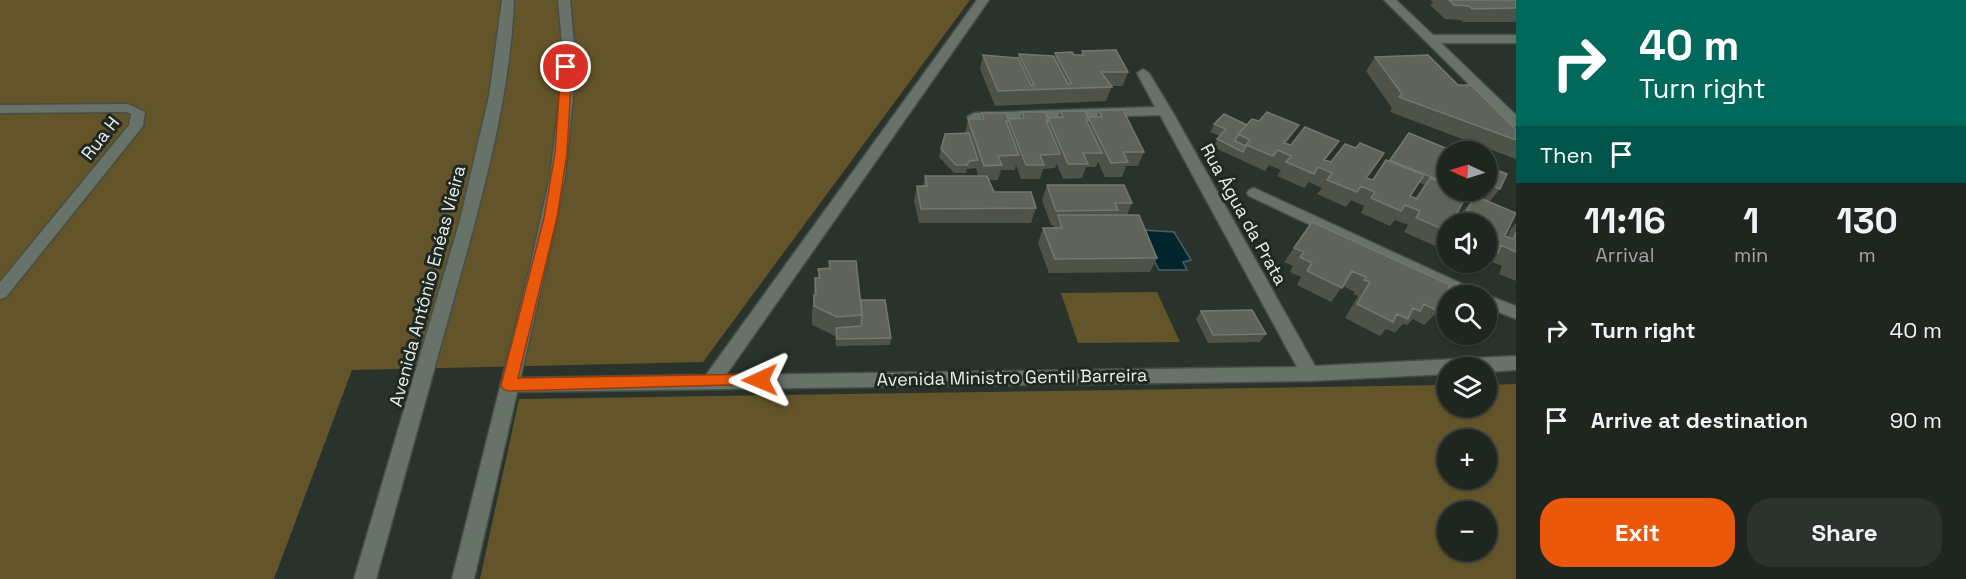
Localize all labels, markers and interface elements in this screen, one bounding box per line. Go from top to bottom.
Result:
text: 40 m [1639,19,1739,72]
icon: right [1540,24,1618,102]
pin [540,41,591,92]
icon: arrive [549,50,582,83]
text: Turn right [1639,71,1766,106]
street label: Rua H [76,112,124,164]
icon: arrive [1605,138,1638,171]
street label: Rua Água da Prata [1196,139,1292,289]
north arrow [1437,141,1497,201]
map controls [1437,141,1497,561]
text: Then [1540,141,1593,169]
street label: Avenida Antônio Enéas Vieira [384,163,470,409]
text: 11:16 [1584,198,1666,244]
text: 1 [1743,198,1759,244]
text: 130 [1836,198,1898,244]
button: sound [1437,213,1497,273]
text: Arrival [1595,242,1655,268]
text: min [1734,242,1768,268]
text: m [1859,242,1876,268]
button: search [1437,285,1497,345]
icon: right [1540,314,1573,347]
text: Turn right [1591,316,1696,344]
text: 40 m [1890,316,1942,344]
position arrow [728,348,792,412]
button: layers [1437,357,1497,417]
street label: Avenida Ministro Gentil Barreira [876,363,1148,391]
icon: arrive [1540,404,1573,437]
text: Arrive at destination [1591,406,1808,434]
text: 90 m [1890,406,1942,434]
button: + [1437,429,1497,489]
button: Exit [1540,498,1735,567]
button: Share [1747,498,1942,567]
button: − [1437,501,1497,561]

